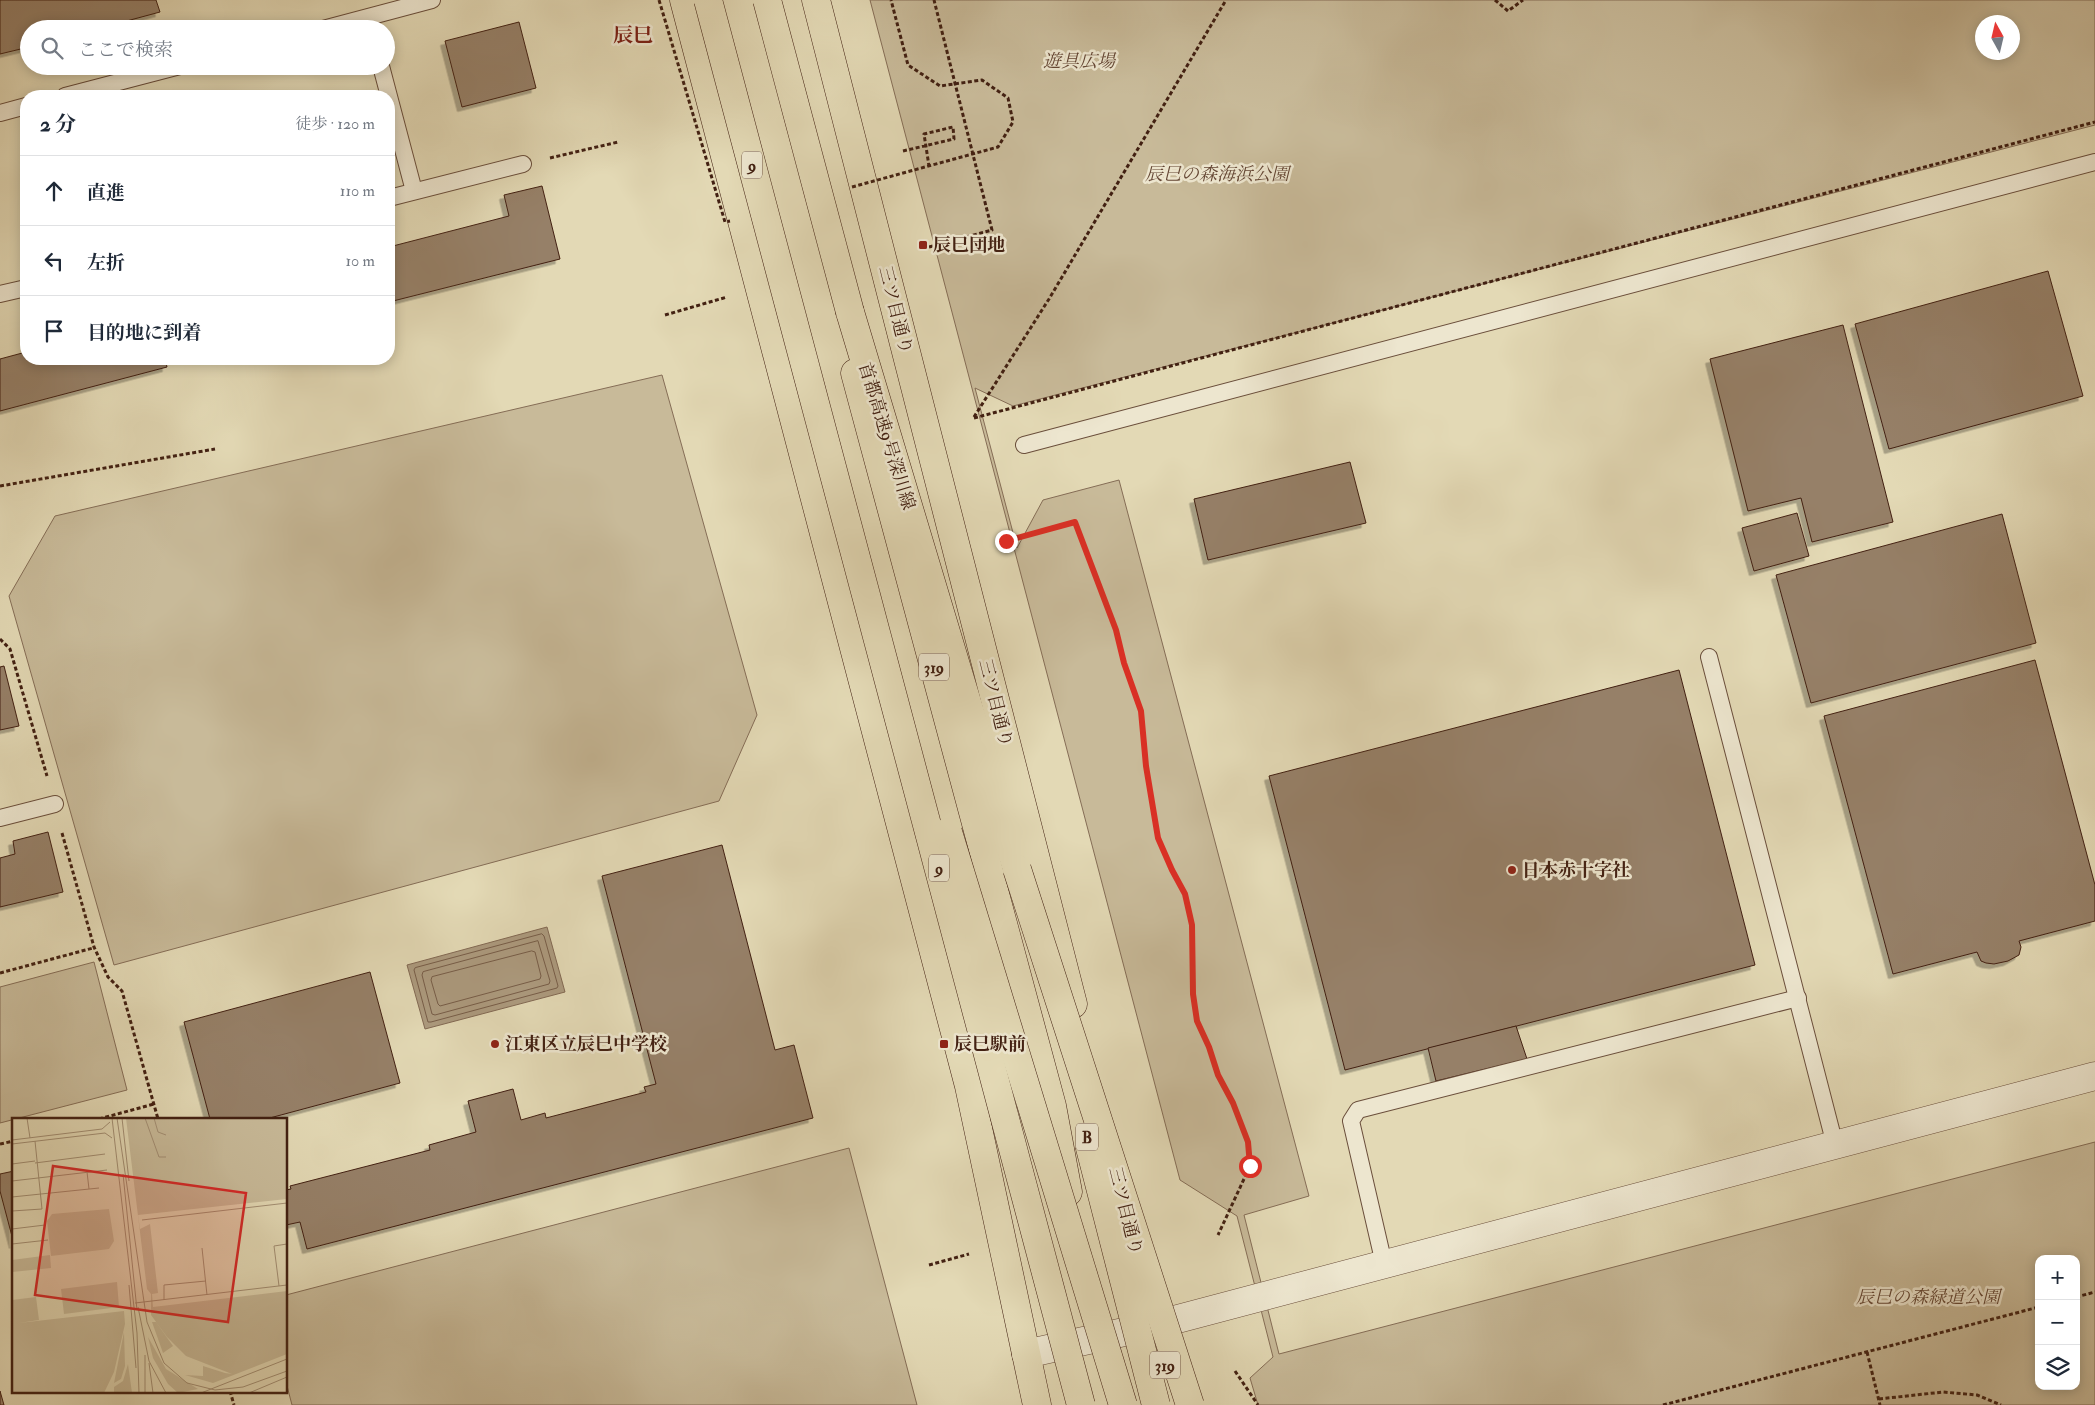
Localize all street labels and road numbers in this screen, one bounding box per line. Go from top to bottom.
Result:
road number: 9 [742,152,762,178]
street label: 三ツ目通り [873,264,918,357]
street label: 首都高速9号深川線 [853,360,920,513]
road number: 319 [919,654,949,680]
street label: 三ツ目通り [973,657,1018,750]
road number: 9 [929,854,949,881]
road number: B [1076,1124,1098,1150]
street label: 三ツ目通り [1103,1165,1148,1258]
road number: 319 [1150,1352,1180,1378]

